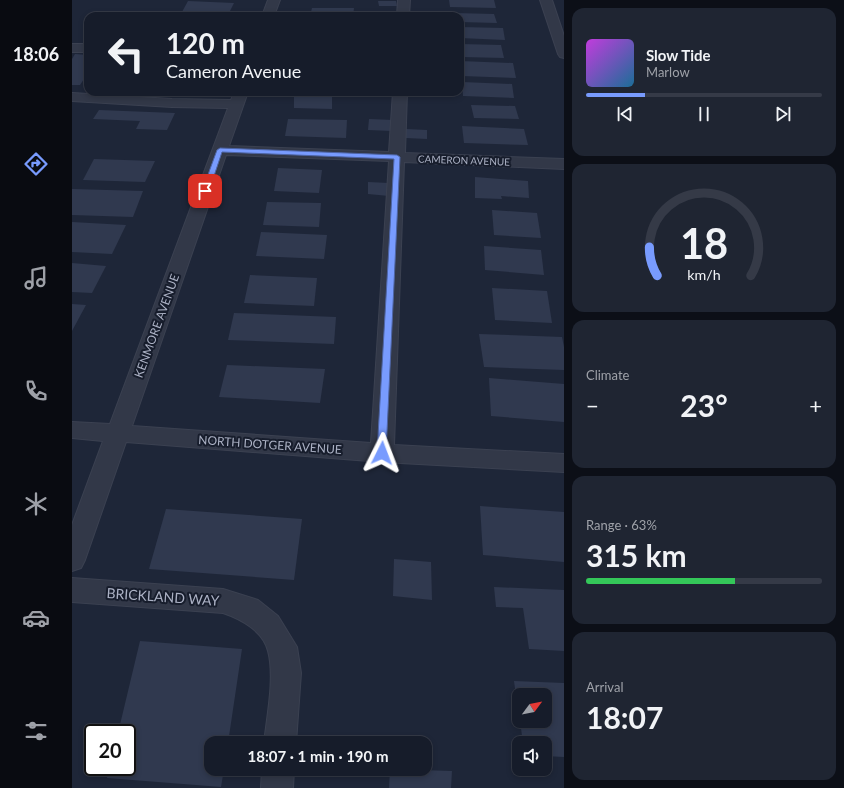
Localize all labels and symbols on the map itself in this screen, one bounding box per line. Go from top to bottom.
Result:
street label: CAMERON AVENUE [418,152,510,168]
pin [188,174,222,208]
street label: KENMORE AVENUE [131,272,182,380]
street label: NORTH DOTGER AVENUE [198,432,342,457]
position arrow [361,432,403,474]
street label: BRICKLAND WAY [106,584,220,609]
north arrow [512,688,552,728]
speed limit sign: 20 [84,724,136,776]

